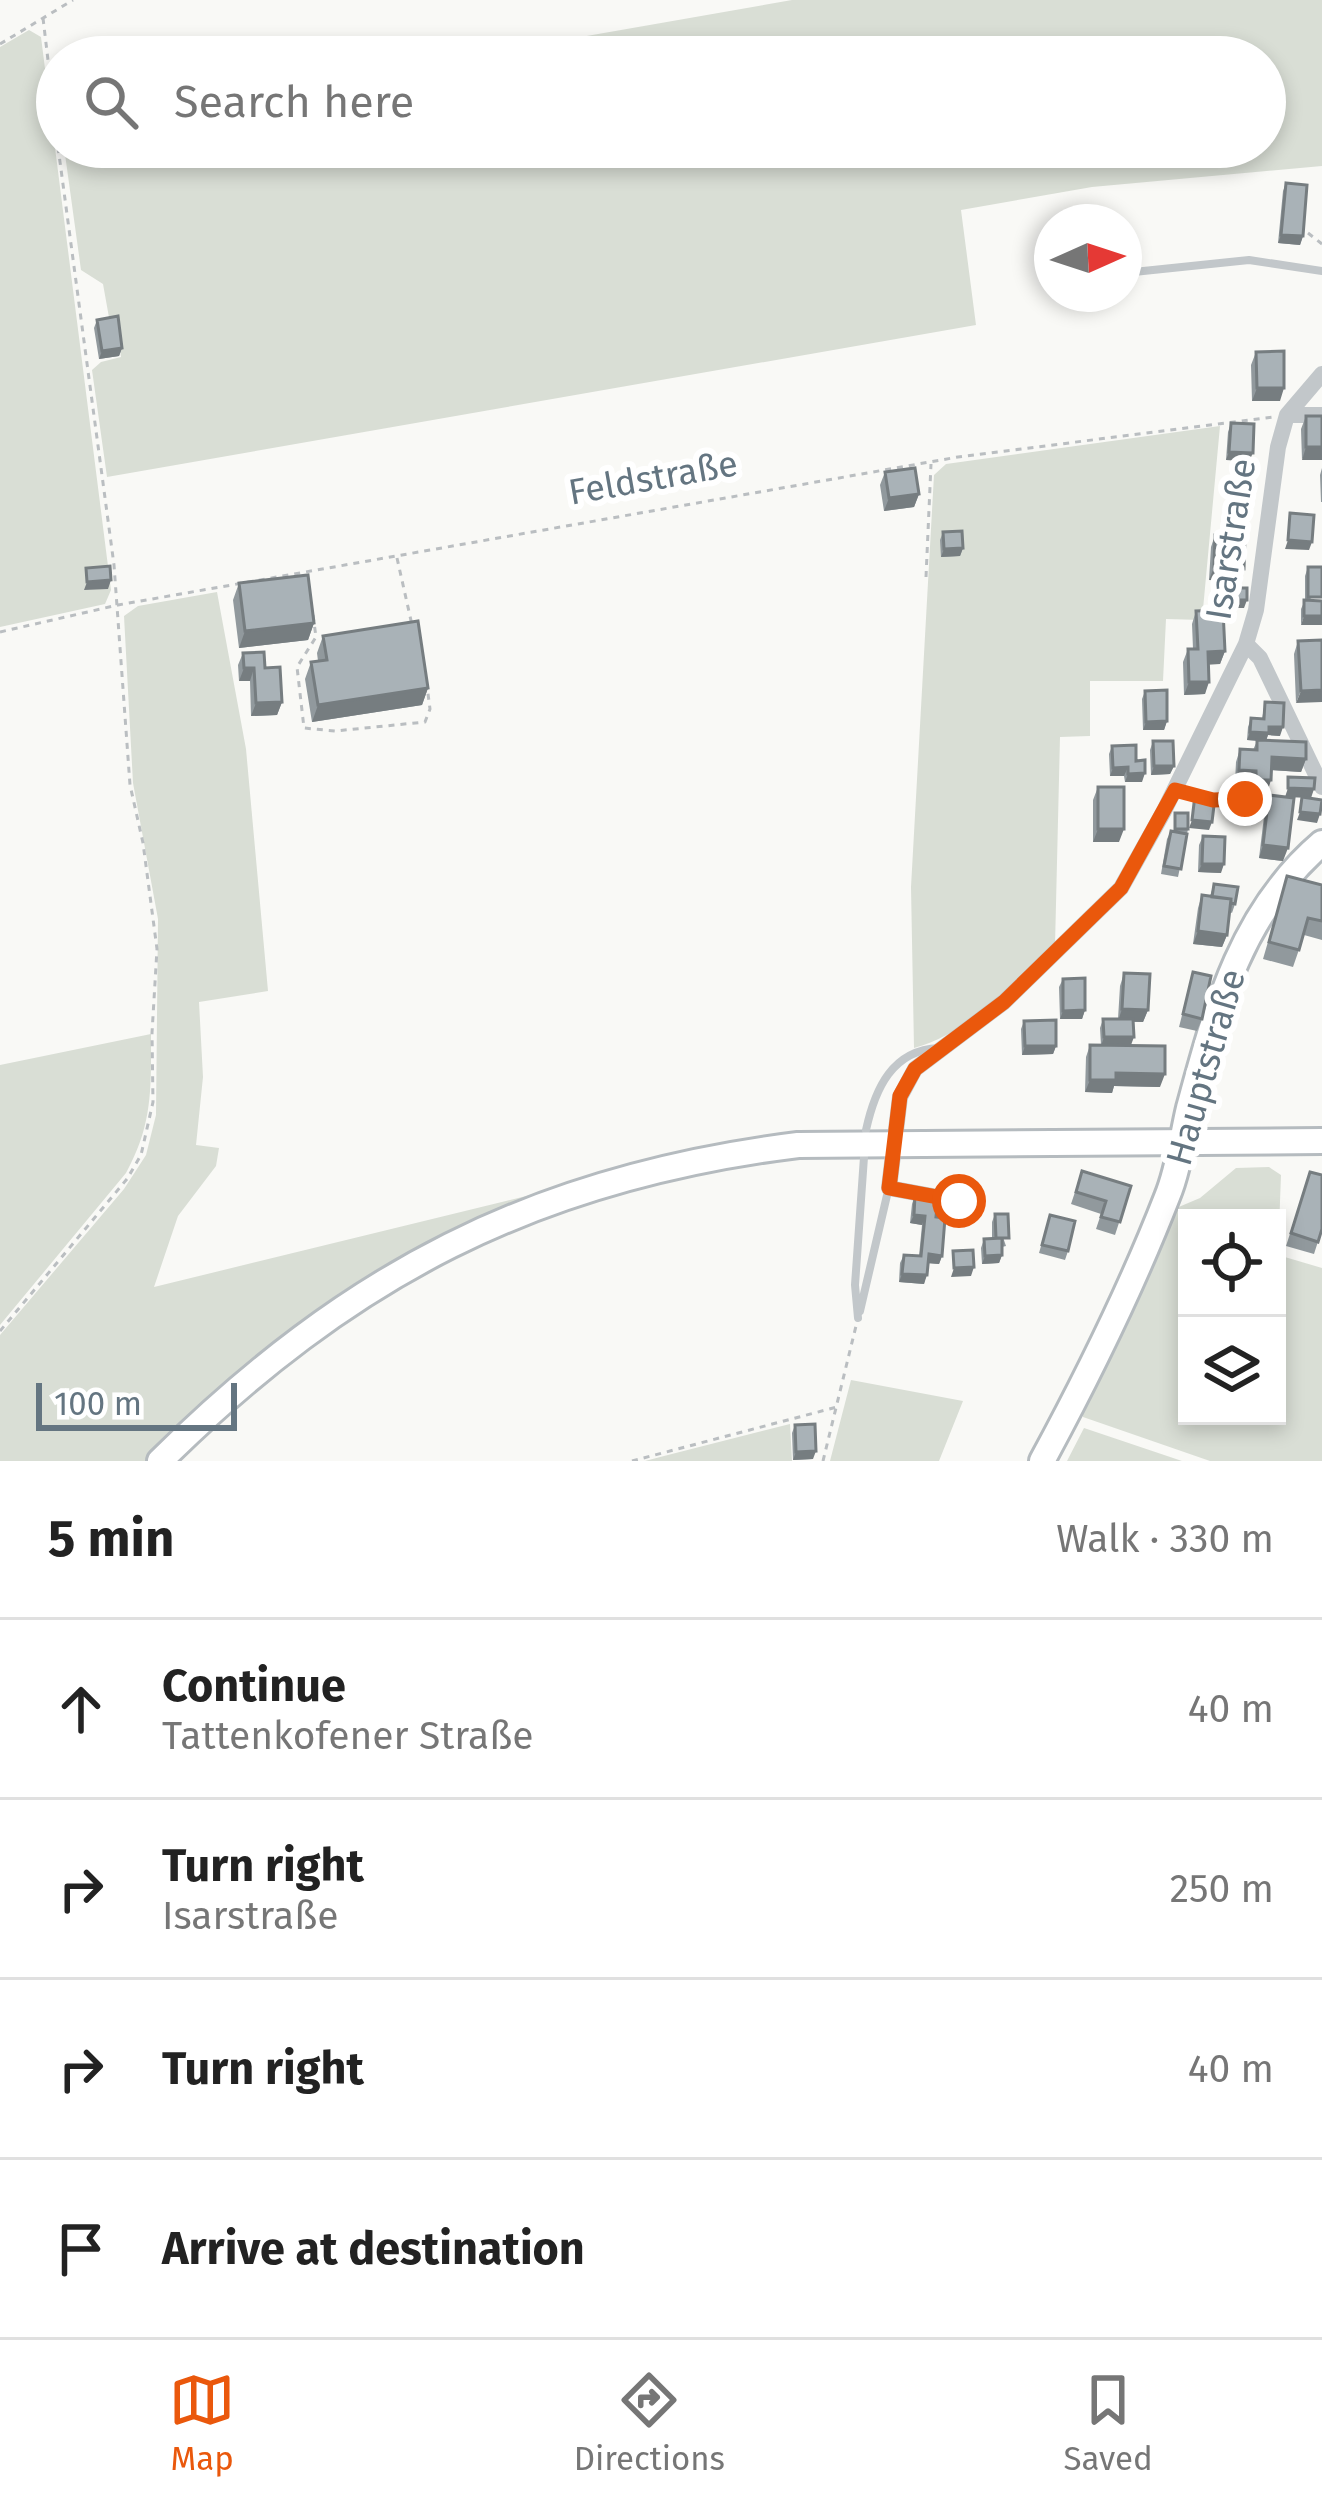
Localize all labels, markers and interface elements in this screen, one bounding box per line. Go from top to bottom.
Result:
search box [36,36,1286,168]
icon: search [78,69,144,135]
text: Search here [174,75,414,129]
north arrow [1034,204,1142,312]
street label: Feldstraße [565,441,741,514]
street label: Isarstraße [1197,455,1265,623]
route end [1218,772,1272,826]
street label: Hauptstraße [1157,964,1255,1171]
route start [932,1174,986,1228]
map controls [1178,1209,1286,1425]
button: locate [1178,1209,1286,1317]
button: layers [1178,1317,1286,1425]
scale bar [36,1377,237,1430]
text: 100 m [54,1384,142,1424]
text: 5 min [48,1508,174,1570]
text: Walk · 330 m [1056,1516,1274,1562]
text: Continue [162,1659,346,1713]
icon: ahead [48,1676,114,1742]
text: 40 m [1188,1686,1274,1732]
text: Tattenkofener Straße [162,1713,534,1759]
text: Turn right [162,1839,364,1893]
icon: right [48,1856,114,1922]
text: 250 m [1170,1866,1274,1912]
text: Isarstraße [162,1893,339,1939]
icon: right [48,2036,114,2102]
text: Turn right [162,2042,364,2096]
text: 40 m [1188,2046,1274,2092]
icon: arrive [48,2216,114,2282]
text: Arrive at destination [162,2222,585,2276]
tab: Map [169,2367,235,2479]
tab: Directions [574,2367,725,2479]
tab: Saved [1063,2367,1153,2479]

